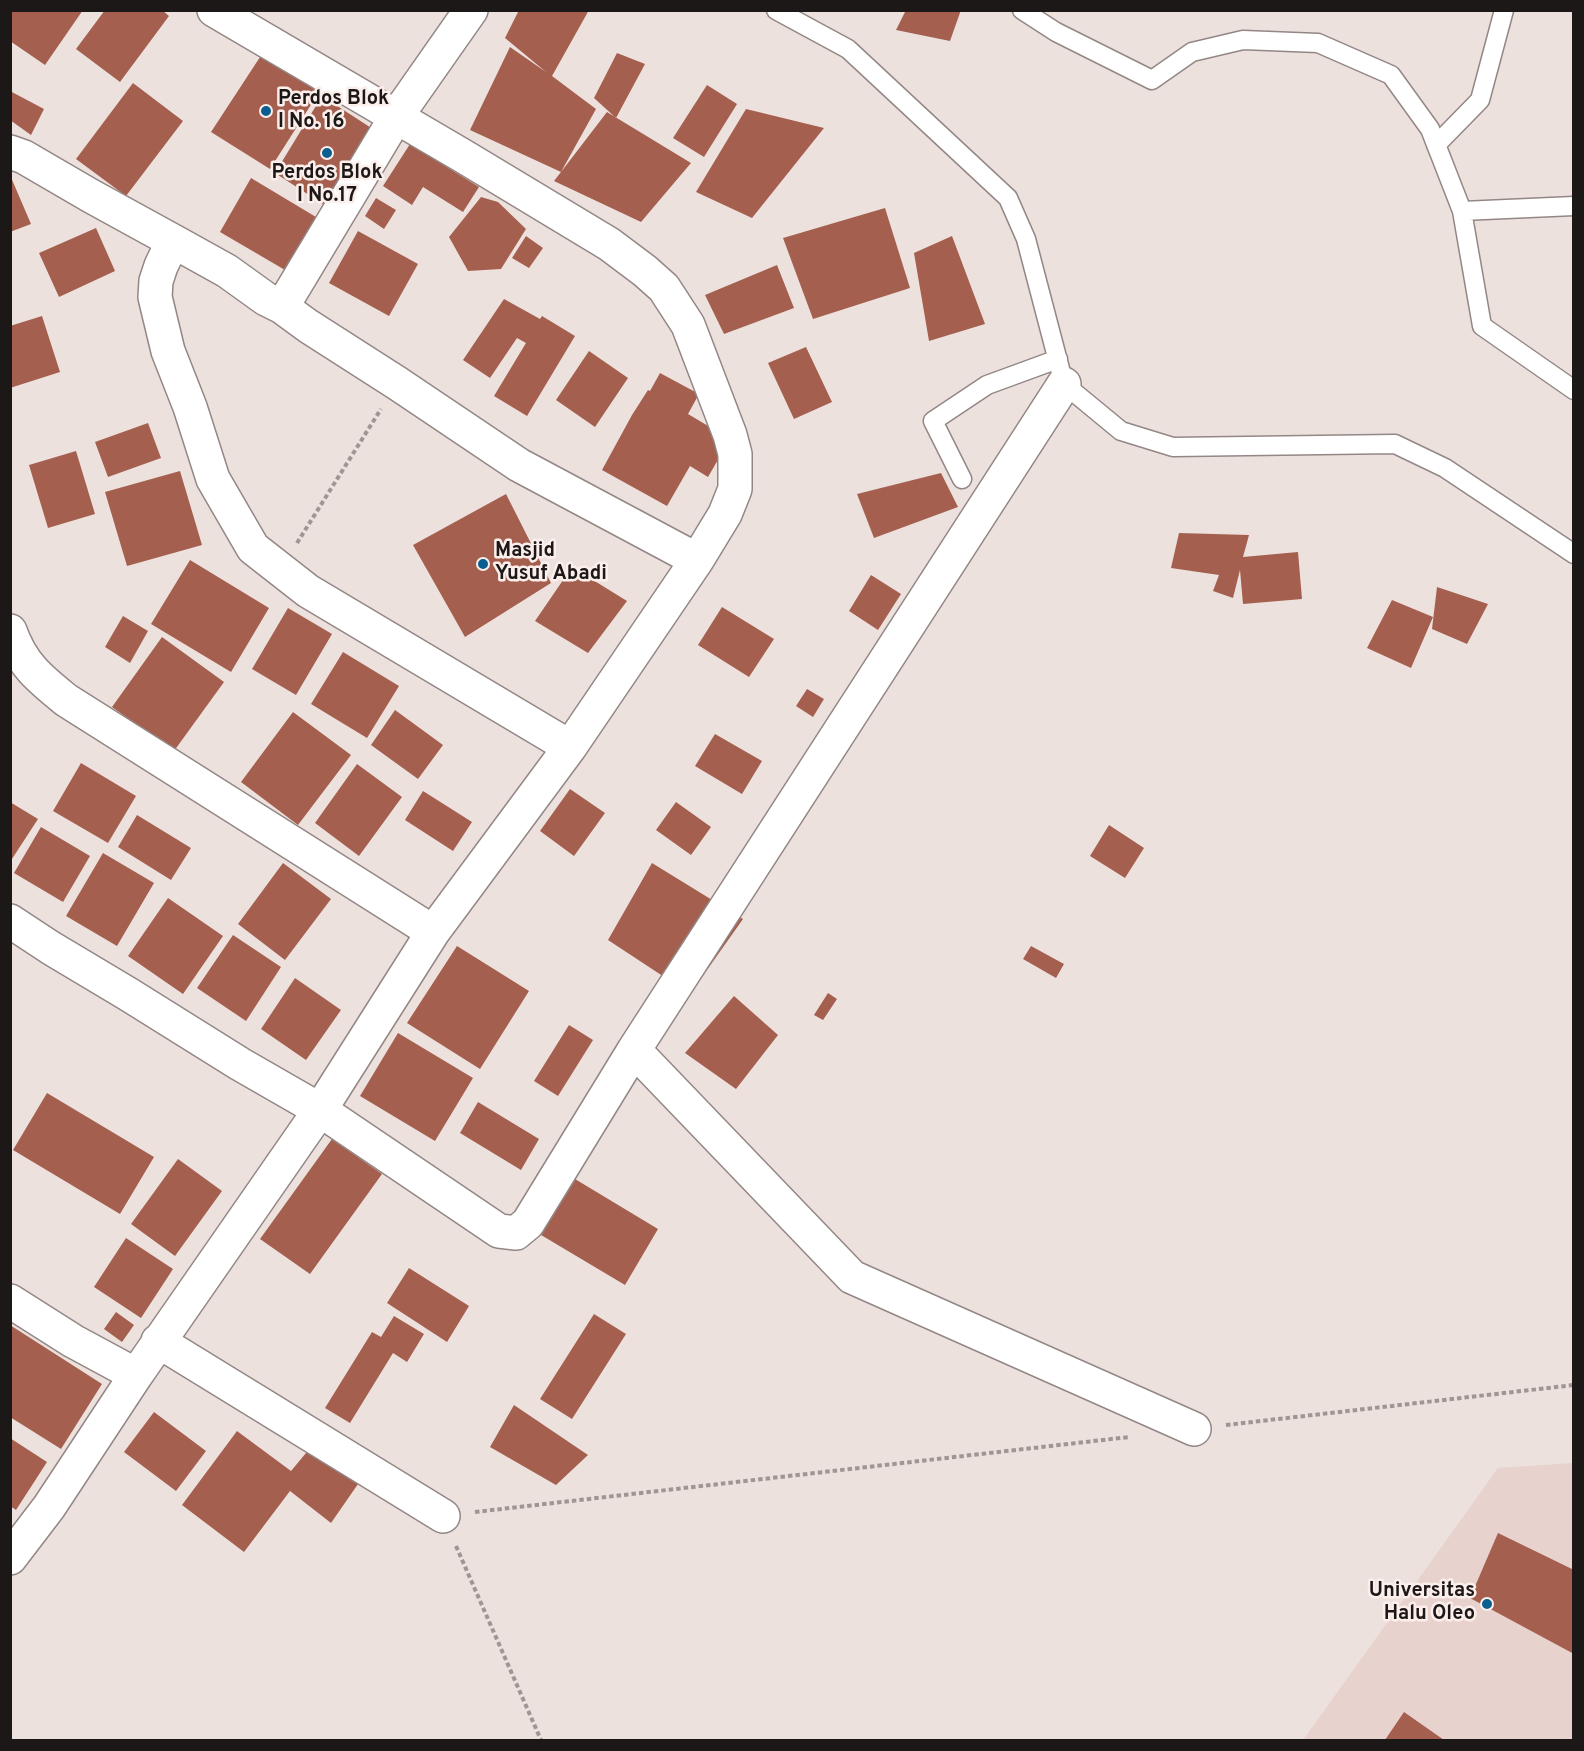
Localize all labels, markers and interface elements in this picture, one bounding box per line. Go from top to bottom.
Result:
place label: Perdos Blok I No. 16 [278,88,389,135]
marker: Perdos Blok I No. 16 [259,104,273,118]
marker: Perdos Blok I No.17 [320,146,334,160]
place label: Perdos Blok I No.17 [271,162,383,209]
place label: Masjid Yusuf Abadi [495,540,607,587]
marker: Masjid Yusuf Abadi [476,557,490,571]
place label: Universitas Halu Oleo [1369,1580,1475,1627]
marker: Universitas Halu Oleo [1480,1597,1494,1611]

